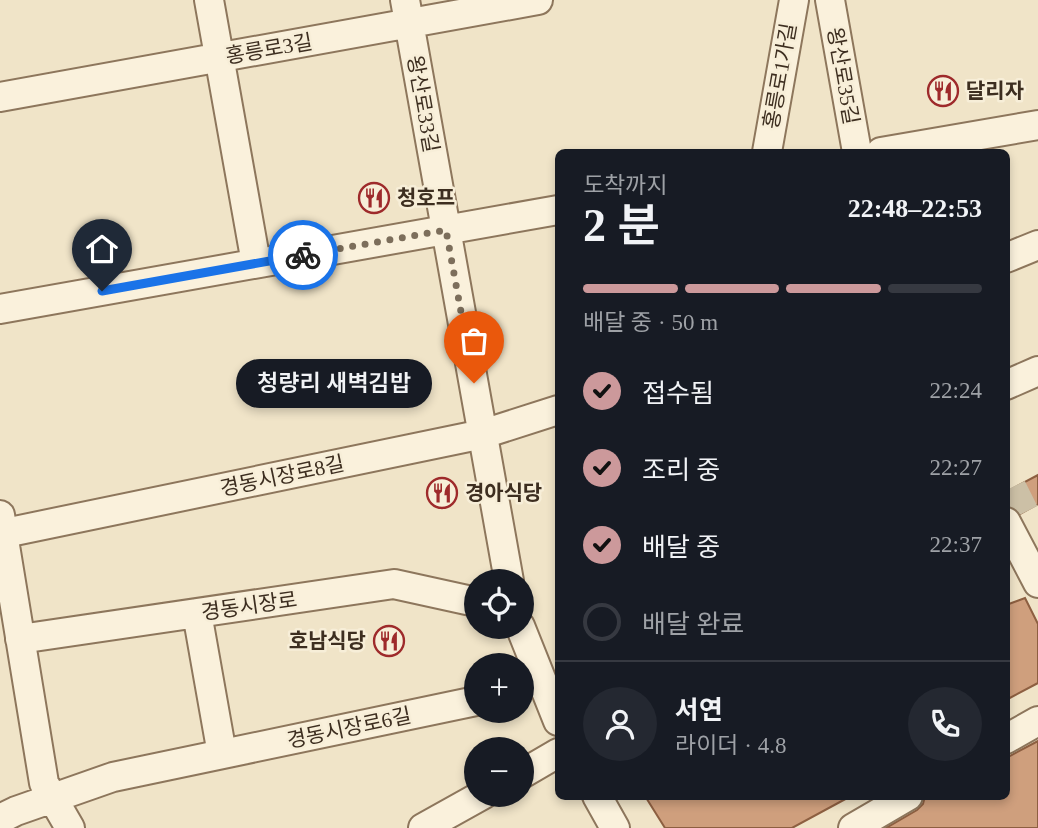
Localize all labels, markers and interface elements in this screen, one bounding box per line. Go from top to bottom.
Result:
street label: 홍릉로1가길 [759,21,801,131]
street label: 왕산로35길 [823,26,863,126]
street label: 홍릉로3길 [224,30,314,68]
street label: 왕산로33길 [403,54,443,154]
restaurant icon: 달리자 [926,74,960,108]
place label: 달리자 [966,79,1024,103]
text: 도착까지 [583,173,668,198]
restaurant icon: 청호프 [357,181,391,215]
place label: 청호프 [397,186,455,210]
text: 22:48–22:53 [848,194,982,223]
text: 2 분 [583,200,660,251]
pin [72,219,132,291]
courier [268,220,338,290]
icon: home [83,230,121,268]
icon: bike [284,236,322,274]
text: 배달 중 · 50 m [583,310,718,335]
pin [444,311,504,383]
icon: bag [455,322,493,360]
callout: 청량리 새벽김밥 [236,358,432,408]
text: 청량리 새벽김밥 [257,371,411,396]
icon: check [583,372,621,410]
text: 22:24 [930,378,982,403]
text: 접수됨 [642,379,714,408]
icon: check [583,449,621,487]
street label: 경동시장로8길 [218,451,346,501]
text: 22:27 [930,455,982,480]
text: 조리 중 [642,456,720,485]
restaurant icon: 경아식당 [425,476,459,510]
place label: 경아식당 [465,481,542,505]
icon: check [583,526,621,564]
text: 22:37 [930,532,982,557]
text: 배달 중 [642,533,720,562]
map controls [464,569,534,807]
button: locate [464,569,534,639]
street label: 경동시장로 [199,587,299,625]
text: 배달 완료 [642,610,744,639]
restaurant icon: 호남식당 [372,624,406,658]
place label: 호남식당 [289,629,366,653]
button: + [464,653,534,723]
button: person [583,687,657,761]
button: phone [908,687,982,761]
text: 서연 [675,696,723,725]
street label: 경동시장로6길 [285,703,413,753]
text: 라이더 · 4.8 [675,733,786,758]
button: − [464,737,534,807]

